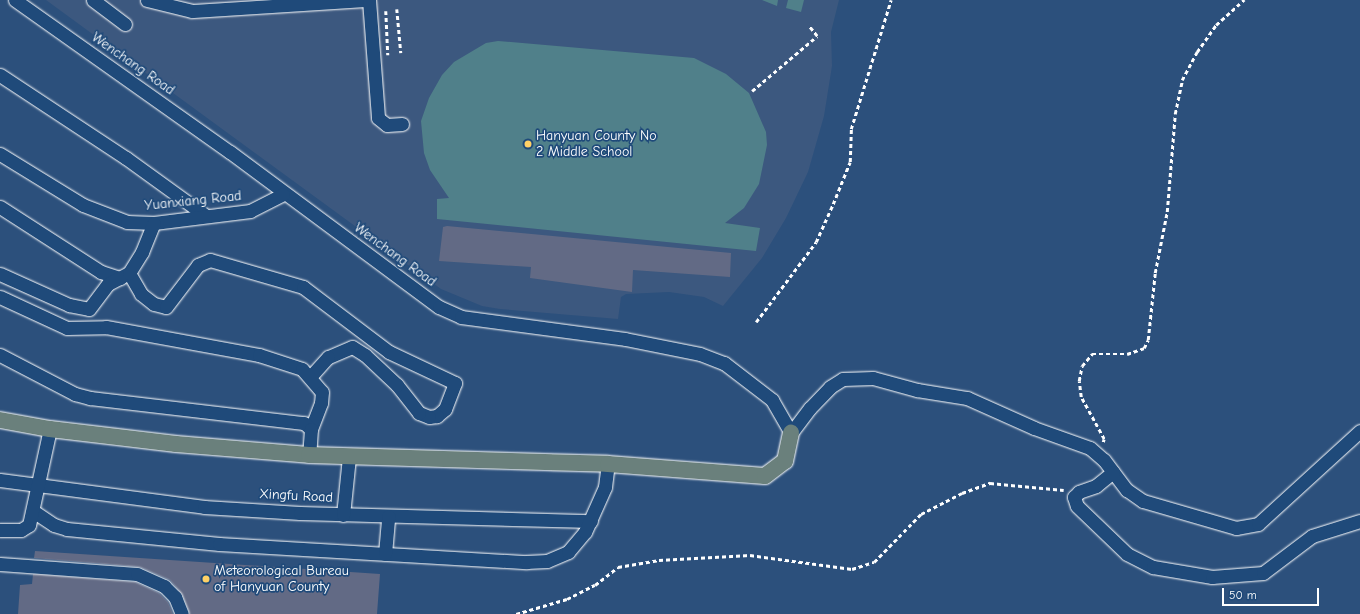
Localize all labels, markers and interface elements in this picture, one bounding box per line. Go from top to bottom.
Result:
street label: Wenchang Road [88,29,178,99]
place label: Hanyuan County No 2 Middle School [536,128,657,160]
marker: Hanyuan County No 2 Middle School [523,139,533,149]
street label: Yuanxiang Road [144,188,242,214]
street label: Wenchang Road [351,220,439,290]
street label: Xingfu Road [259,486,333,506]
place label: Meteorological Bureau of Hanyuan County [214,563,349,596]
marker: Meteorological Bureau of Hanyuan County [201,574,211,584]
scale bar [1224,580,1321,606]
text: 50 m [1229,588,1257,602]

